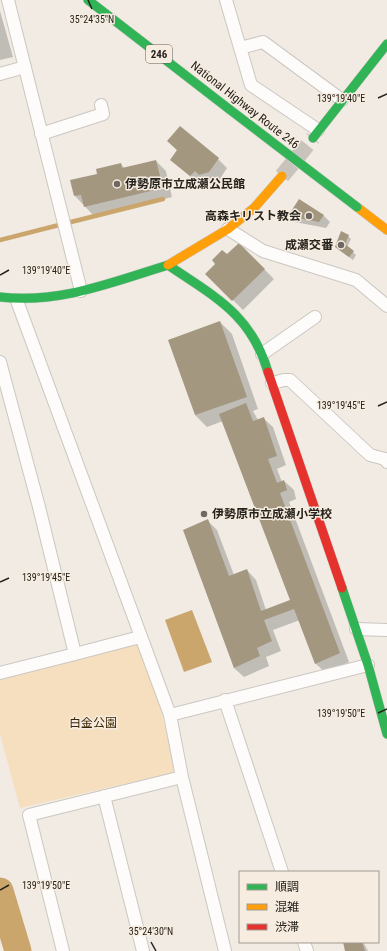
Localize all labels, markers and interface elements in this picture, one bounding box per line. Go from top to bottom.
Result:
text: 35°24'35"N [70,14,114,25]
road number: 246 [146,45,172,63]
street label: National Highway Route 246 [188,58,302,152]
text: 139°19'40"E [317,93,365,104]
place label: 伊勢原市立成瀬公民館 [125,177,245,191]
marker: 伊勢原市立成瀬公民館 [112,179,122,189]
place label: 高森キリスト教会 [205,209,301,223]
marker: 高森キリスト教会 [304,211,314,221]
place label: 成瀬交番 [285,238,334,252]
marker: 成瀬交番 [336,240,346,250]
text: 139°19'40"E [22,265,70,276]
text: 139°19'45"E [317,400,365,411]
place label: 伊勢原市立成瀬小学校 [212,507,332,521]
marker: 伊勢原市立成瀬小学校 [199,509,209,519]
text: 139°19'45"E [22,572,70,583]
text: 139°19'50"E [317,708,365,719]
park label: 白金公園 [69,716,117,730]
legend [239,871,379,943]
text: 139°19'50"E [22,880,70,891]
text: 順調 [275,880,299,894]
text: 混雑 [275,900,299,914]
text: 渋滞 [275,920,299,934]
text: 35°24'30"N [129,926,173,937]

